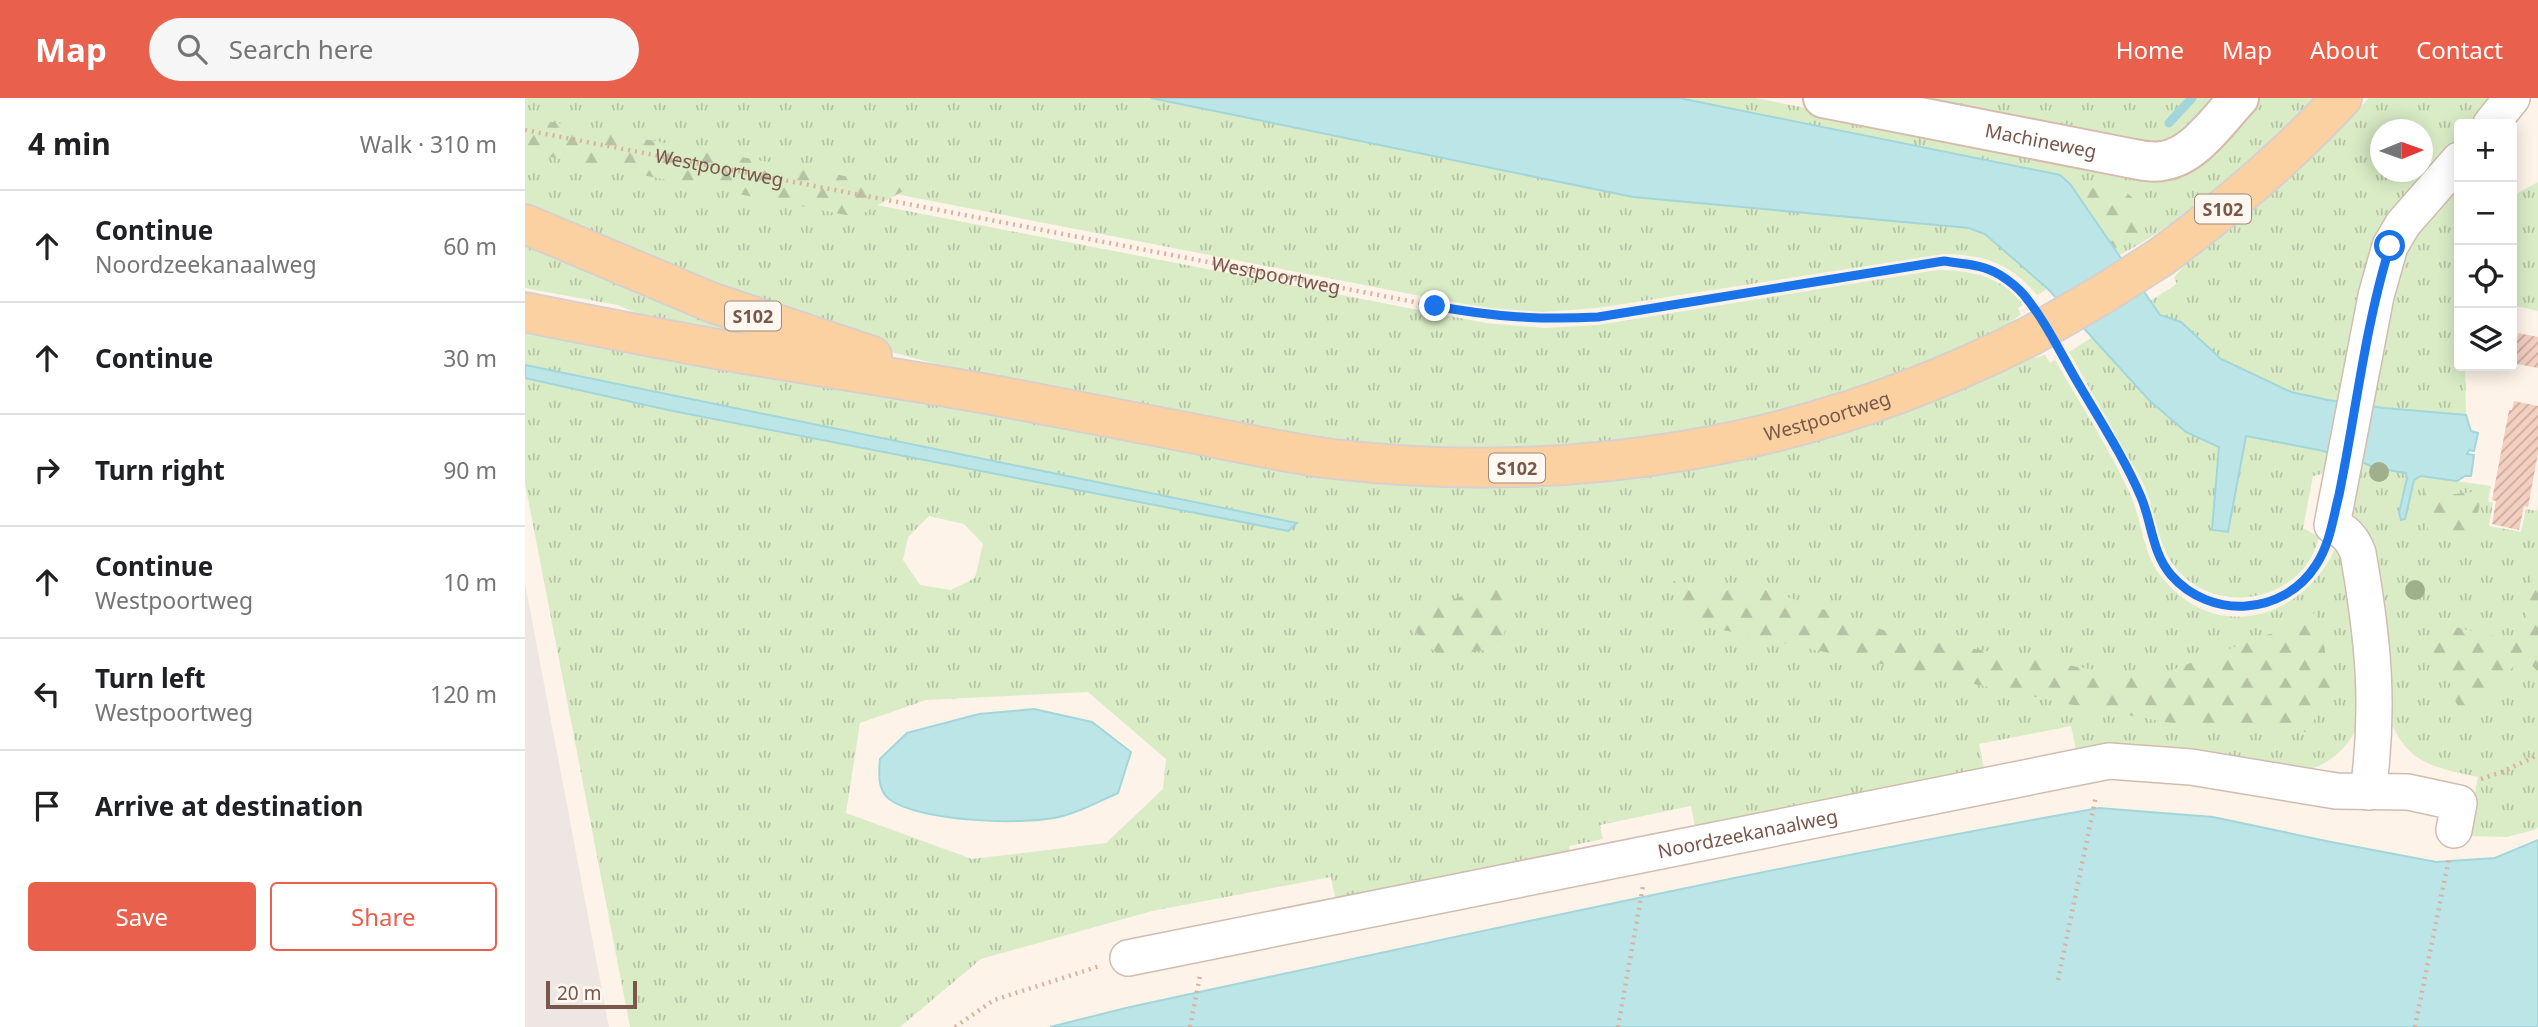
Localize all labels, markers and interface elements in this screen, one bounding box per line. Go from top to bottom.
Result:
search box [149,18,639,81]
text: Map [35,27,107,72]
icon: search [173,30,211,68]
text: Search here [229,31,373,67]
text: Home [2116,33,2184,66]
text: Map [2222,33,2272,66]
text: About [2310,33,2378,66]
text: Contact [2416,33,2503,66]
street label: Machineweg [1983,117,2099,164]
north arrow [2370,119,2433,182]
map controls [2454,119,2517,371]
button: + [2454,119,2517,182]
text: 4 min [28,123,111,164]
text: Walk · 310 m [360,128,497,160]
street label: Westpoortweg [653,142,786,193]
button: − [2454,182,2517,245]
road number: S102 [2195,194,2251,224]
text: Continue [95,212,213,248]
icon: ahead [28,227,66,265]
text: 60 m [443,230,497,262]
route start [2374,230,2405,261]
button: locate [2454,245,2517,308]
text: Noordzeekanaalweg [95,248,317,280]
street label: Westpoortweg [1209,250,1343,300]
route end [1419,290,1450,321]
road number: S102 [725,302,781,330]
button: layers [2454,308,2517,371]
icon: ahead [28,339,66,377]
text: Continue [95,340,213,376]
text: 30 m [443,342,497,374]
street label: Westpoortweg [1761,385,1894,447]
icon: right [28,451,66,489]
text: Turn right [95,452,225,488]
text: 90 m [443,454,497,486]
road number: S102 [1489,454,1545,482]
text: Continue [95,548,213,584]
icon: ahead [28,563,66,601]
text: 10 m [443,566,497,598]
text: Westpoortweg [95,584,253,616]
text: Turn left [95,660,206,696]
icon: left [28,675,66,713]
text: 120 m [430,678,497,710]
text: Westpoortweg [95,696,253,728]
icon: arrive [28,787,66,825]
text: Arrive at destination [95,788,364,824]
street label: Noordzeekanaalweg [1655,803,1840,864]
button: Save [28,882,256,951]
button: Share [270,882,497,951]
scale bar [546,978,637,1010]
text: 20 m [557,980,601,1006]

